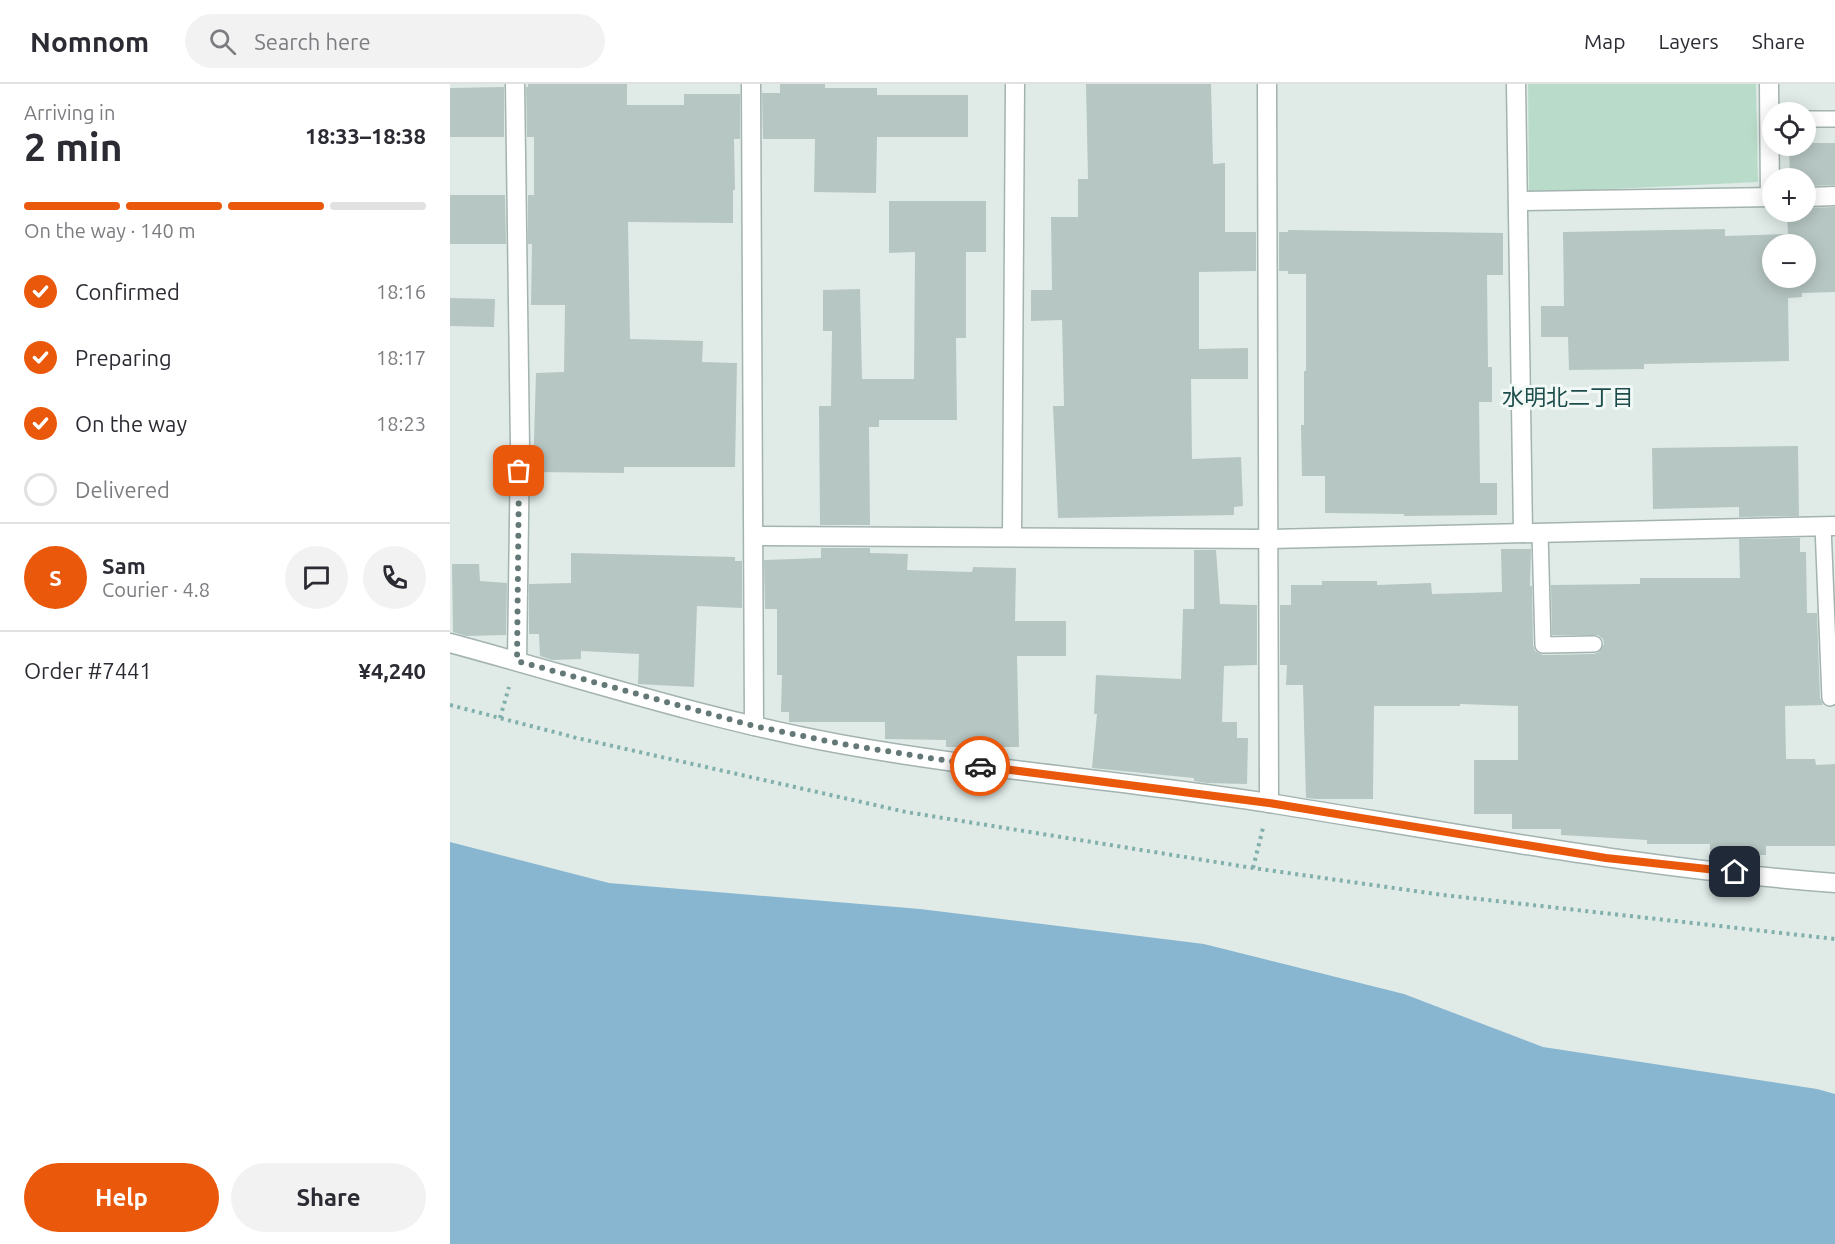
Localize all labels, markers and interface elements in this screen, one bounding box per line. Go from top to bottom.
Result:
search box [185,14,605,68]
icon: search [206,25,239,58]
text: Nomnom [30,26,149,57]
text: Search here [254,29,371,54]
text: Map [1584,29,1625,53]
text: Layers [1658,29,1719,53]
text: Share [1752,29,1805,53]
text: Arriving in [24,101,115,124]
map controls [1762,102,1816,288]
button: locate [1762,102,1816,156]
text: 18:33–18:38 [305,123,426,148]
text: 2 min [24,125,123,168]
button: + [1762,168,1816,222]
text: On the way · 140 m [24,219,196,242]
button: − [1762,234,1816,288]
icon: check [24,275,57,308]
text: Confirmed [75,279,180,304]
text: 18:16 [376,280,426,303]
icon: check [24,341,57,374]
text: Preparing [75,345,172,370]
text: 18:17 [376,346,426,369]
district label: 水明北二丁目 [1502,384,1634,409]
icon: check [24,407,57,440]
text: On the way [75,411,187,436]
text: 18:23 [376,412,426,435]
pin [493,445,544,496]
icon: bag [502,454,535,487]
text: Delivered [75,477,170,502]
button: chat [285,546,348,609]
button: phone [363,546,426,609]
text: Sam [102,553,146,578]
text: S [49,565,62,590]
text: Courier · 4.8 [102,578,210,601]
text: Order #7441 [24,658,152,683]
text: ¥4,240 [359,658,426,683]
courier [950,736,1010,796]
icon: car [964,750,997,783]
pin [1709,846,1760,897]
icon: home [1718,855,1751,888]
button: Help [24,1163,219,1232]
button: Share [231,1163,426,1232]

